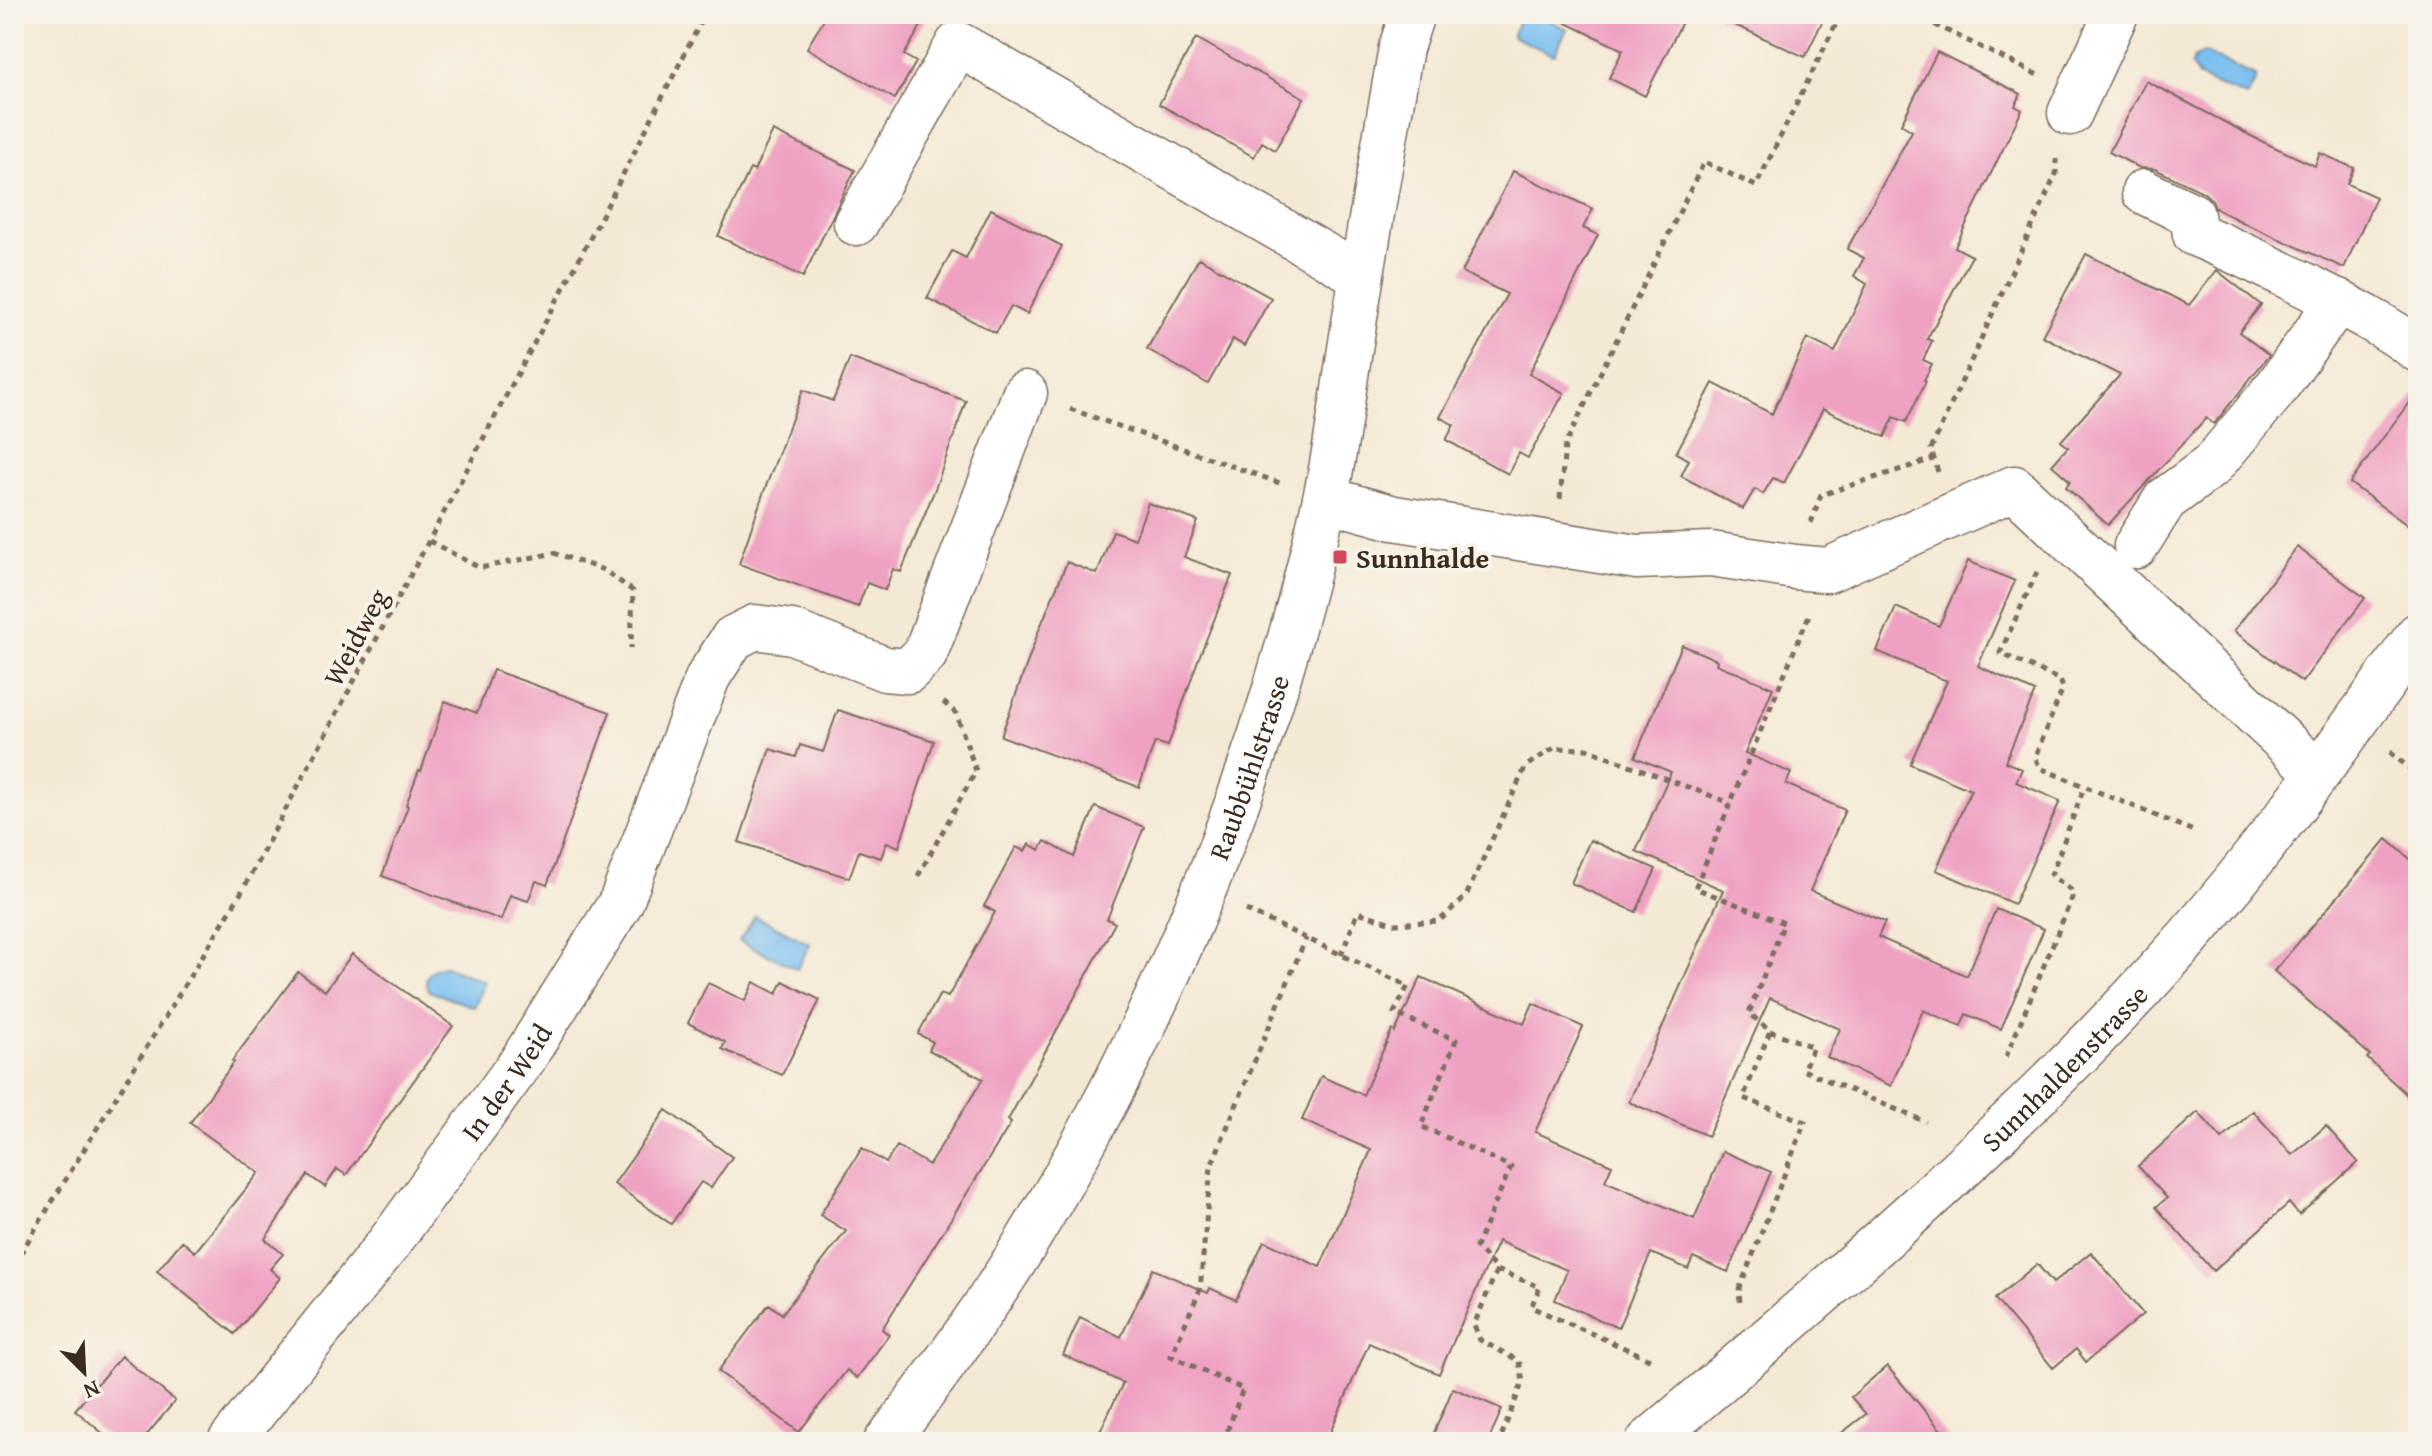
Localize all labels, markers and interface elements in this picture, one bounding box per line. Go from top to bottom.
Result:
place label: Sunnhalde [1356,537,1489,578]
marker: Sunnhalde [1331,548,1349,566]
street label: Weidweg [312,581,398,693]
street label: Raubbühlstrasse [1197,669,1299,865]
street label: Sunnhaldenstrasse [1971,974,2157,1160]
street label: In der Weid [450,1015,561,1149]
north arrow [44,1332,124,1412]
text: N [79,1373,105,1408]

